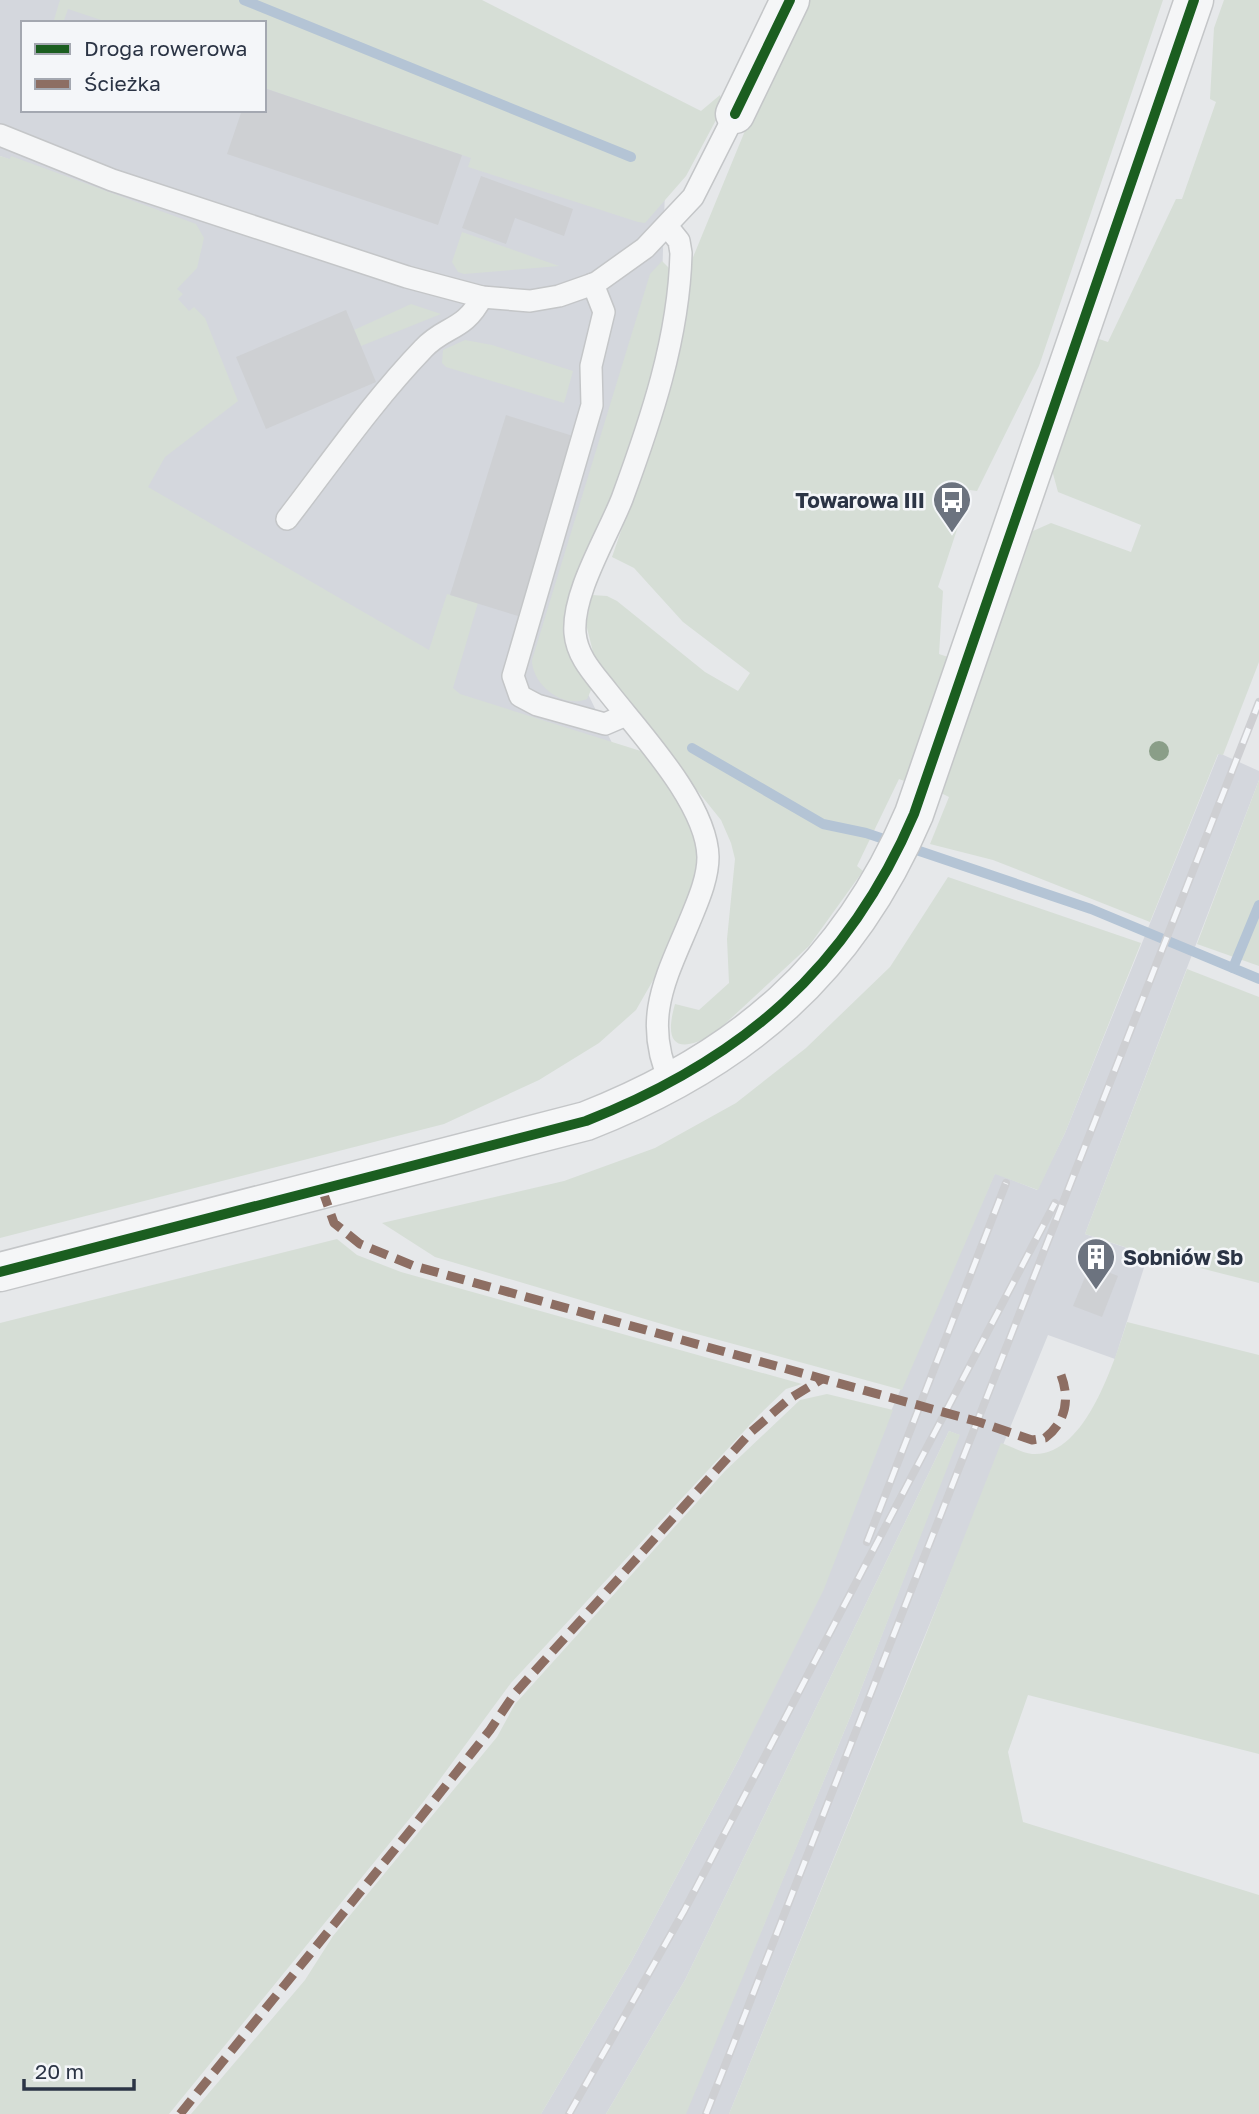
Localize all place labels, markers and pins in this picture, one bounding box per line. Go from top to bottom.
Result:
bus stop icon: Towarowa III [931,479,973,534]
place label: Towarowa III [795,487,925,513]
building icon: Sobniów Sb [1075,1236,1117,1291]
place label: Sobniów Sb [1123,1244,1243,1270]

